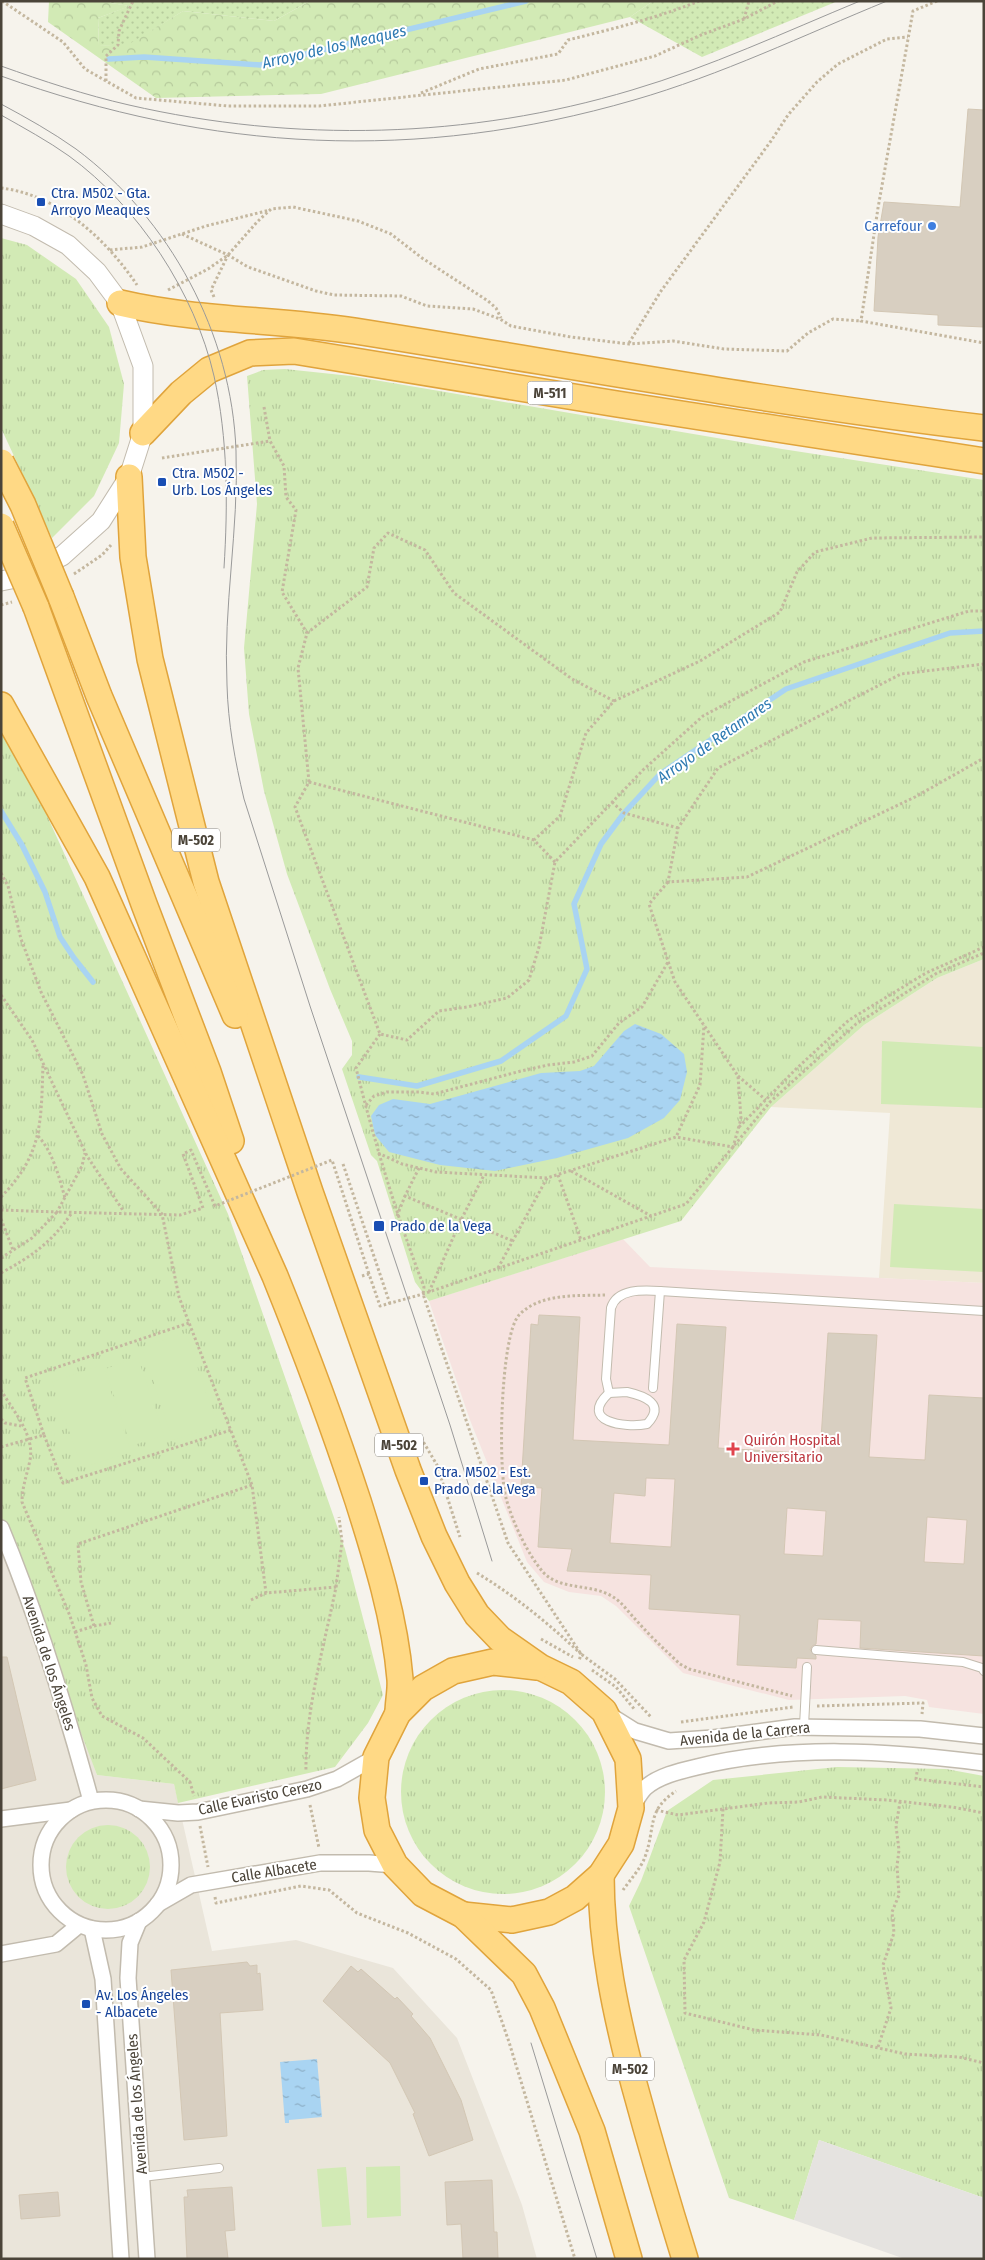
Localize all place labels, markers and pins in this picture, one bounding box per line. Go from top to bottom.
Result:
place label: Ctra. M502 - Gta. Arroyo Meaques [51,184,150,219]
marker: Ctra. M502 - Gta. Arroyo Meaques [35,196,47,208]
place label: Carrefour [864,217,923,235]
marker: Carrefour [926,220,938,232]
place label: Ctra. M502 - Urb. Los Ángeles [172,464,272,499]
marker: Ctra. M502 - Urb. Los Ángeles [156,476,168,488]
place label: Prado de la Vega [390,1217,492,1235]
marker: Prado de la Vega [372,1219,386,1233]
place label: Quirón Hospital Universitario [744,1431,840,1466]
marker: Quirón Hospital Universitario [726,1442,740,1456]
place label: Ctra. M502 - Est. Prado de la Vega [434,1463,536,1498]
marker: Ctra. M502 - Est. Prado de la Vega [418,1475,430,1487]
place label: Av. Los Ángeles - Albacete [96,1986,189,2021]
marker: Av. Los Ángeles - Albacete [80,1998,92,2010]

